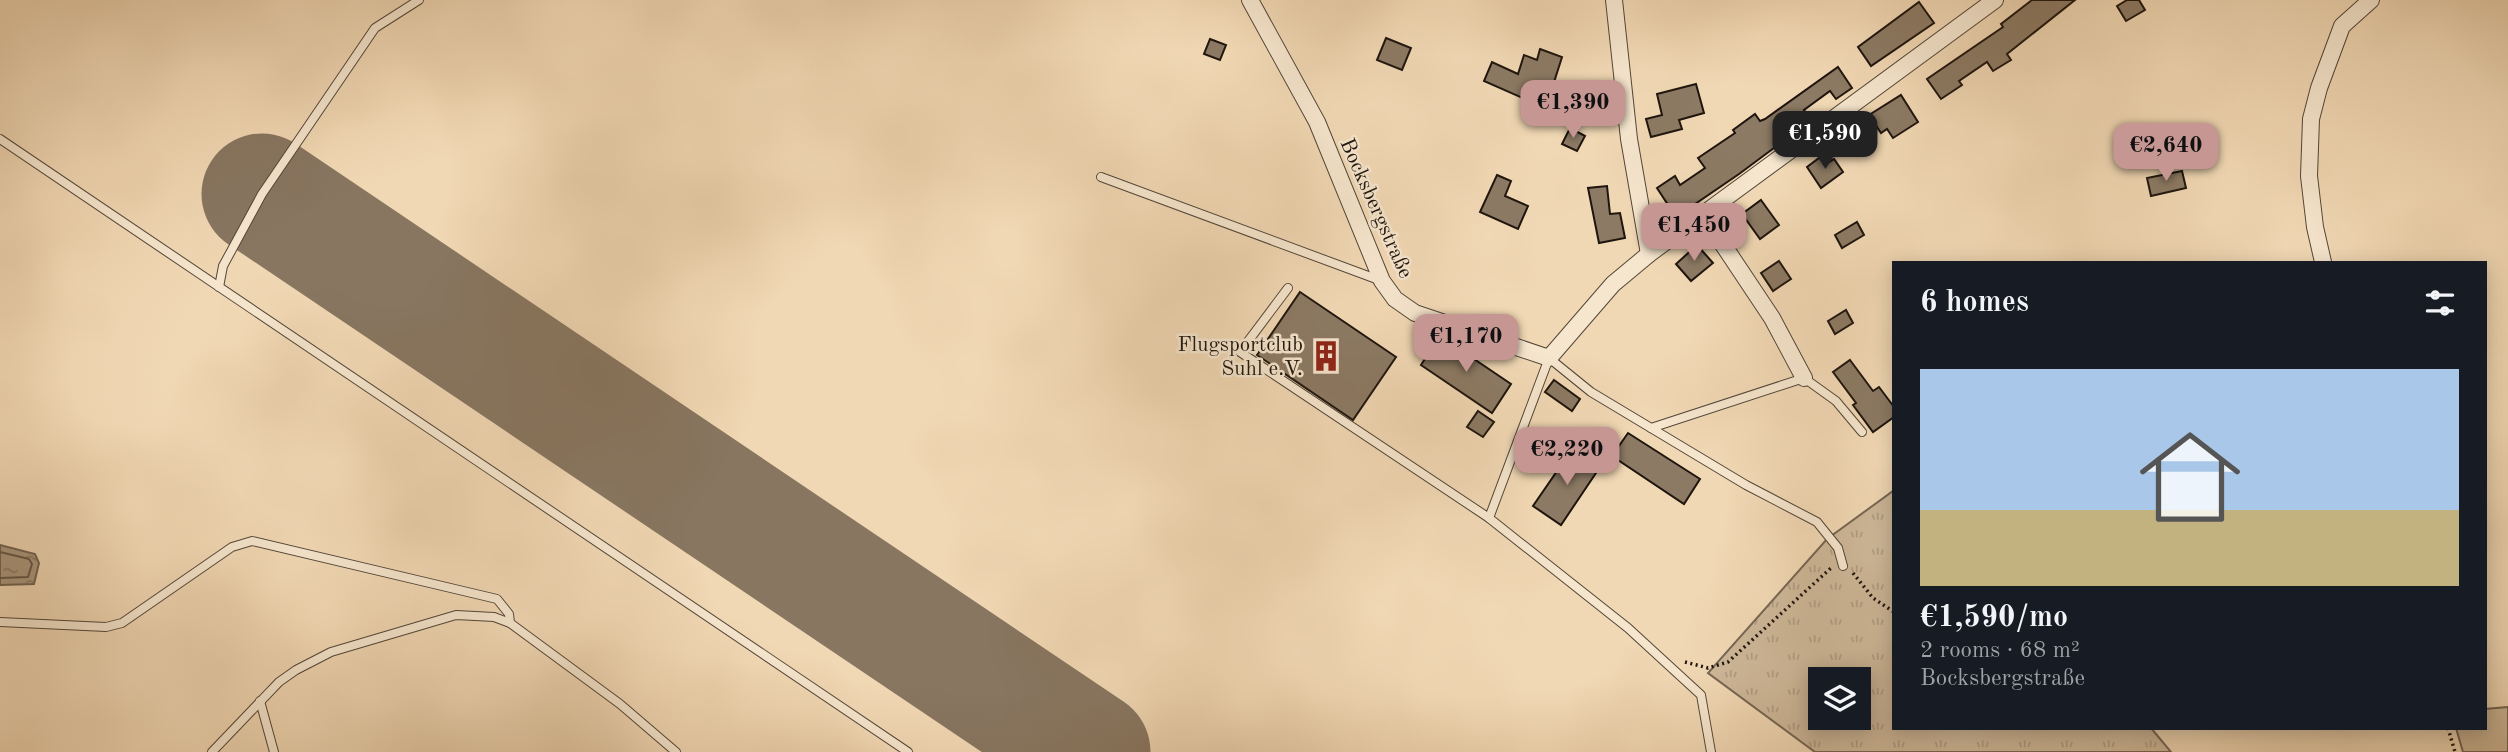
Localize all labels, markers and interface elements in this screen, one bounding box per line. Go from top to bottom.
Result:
pin: €1,390 [1516,80,1630,140]
text: €1,390 [1536,91,1610,114]
pin: €1,590 [1768,111,1882,171]
text: €1,590 [1788,122,1862,145]
pin: €2,640 [2109,124,2223,183]
text: €2,640 [2129,134,2203,157]
street label: Bocksbergstraße [1335,136,1416,282]
pin: €1,450 [1637,204,1751,263]
text: €1,450 [1657,214,1731,237]
icon: filters [2421,284,2459,322]
text: 6 homes [1920,288,2029,318]
pin: €1,170 [1409,314,1523,374]
text: €1,170 [1429,325,1503,348]
place label: Flugsportclub Suhl e.V. [1177,335,1303,380]
building icon: Flugsportclub Suhl e.V. [1309,339,1343,373]
icon: home [2127,414,2253,540]
pin: €2,220 [1510,428,1624,487]
text: €2,220 [1530,438,1604,461]
text: €1,590/mo [1920,603,2068,633]
text: 2 rooms · 68 m² [1920,639,2080,662]
map controls [1808,667,1871,730]
button: layers [1808,667,1871,730]
text: Bocksbergstraße [1920,667,2085,690]

